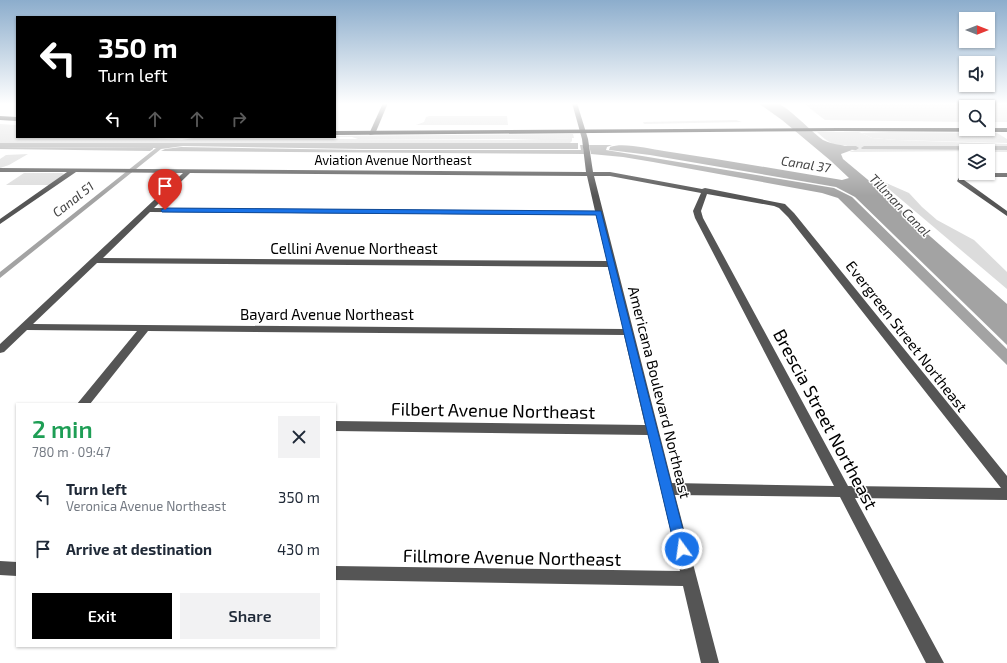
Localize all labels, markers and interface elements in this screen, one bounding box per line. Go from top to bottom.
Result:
north arrow [959,12,995,48]
map controls [959,12,995,180]
text: 350 m [98,30,178,64]
icon: left [32,32,84,84]
button: sound [959,56,995,92]
text: Turn left [98,64,168,86]
button: search [959,100,995,136]
icon: left [102,108,124,130]
icon: ahead [144,108,166,130]
icon: ahead [186,108,208,130]
icon: right [228,108,250,130]
button: layers [959,144,995,180]
street label: Aviation Avenue Northeast [314,152,472,168]
water label: Canal 37 [780,152,832,176]
pin [148,169,182,210]
water label: Tillman Canal [866,170,934,240]
icon: arrive [154,175,176,197]
water label: Canal 51 [49,178,97,220]
street label: Cellini Avenue Northeast [270,239,438,257]
street label: Evergreen Street Northeast [842,257,972,415]
street label: Americana Boulevard Northeast [625,284,695,500]
street label: Bayard Avenue Northeast [240,305,414,323]
street label: Brescia Street Northeast [769,325,883,513]
street label: Filbert Avenue Northeast [391,397,596,423]
text: 2 min [32,414,93,443]
button: close [278,416,320,458]
text: 780 m · 09:47 [32,444,111,460]
text: Turn left [66,480,127,498]
icon: left [32,486,54,508]
text: 350 m [278,488,320,506]
text: Veronica Avenue Northeast [66,498,226,514]
position arrow [661,528,703,570]
icon: arrive [32,538,54,560]
text: Arrive at destination [66,540,212,558]
text: 430 m [277,540,320,558]
street label: Fillmore Avenue Northeast [403,544,622,570]
button: Exit [32,593,172,639]
button: Share [180,593,320,639]

